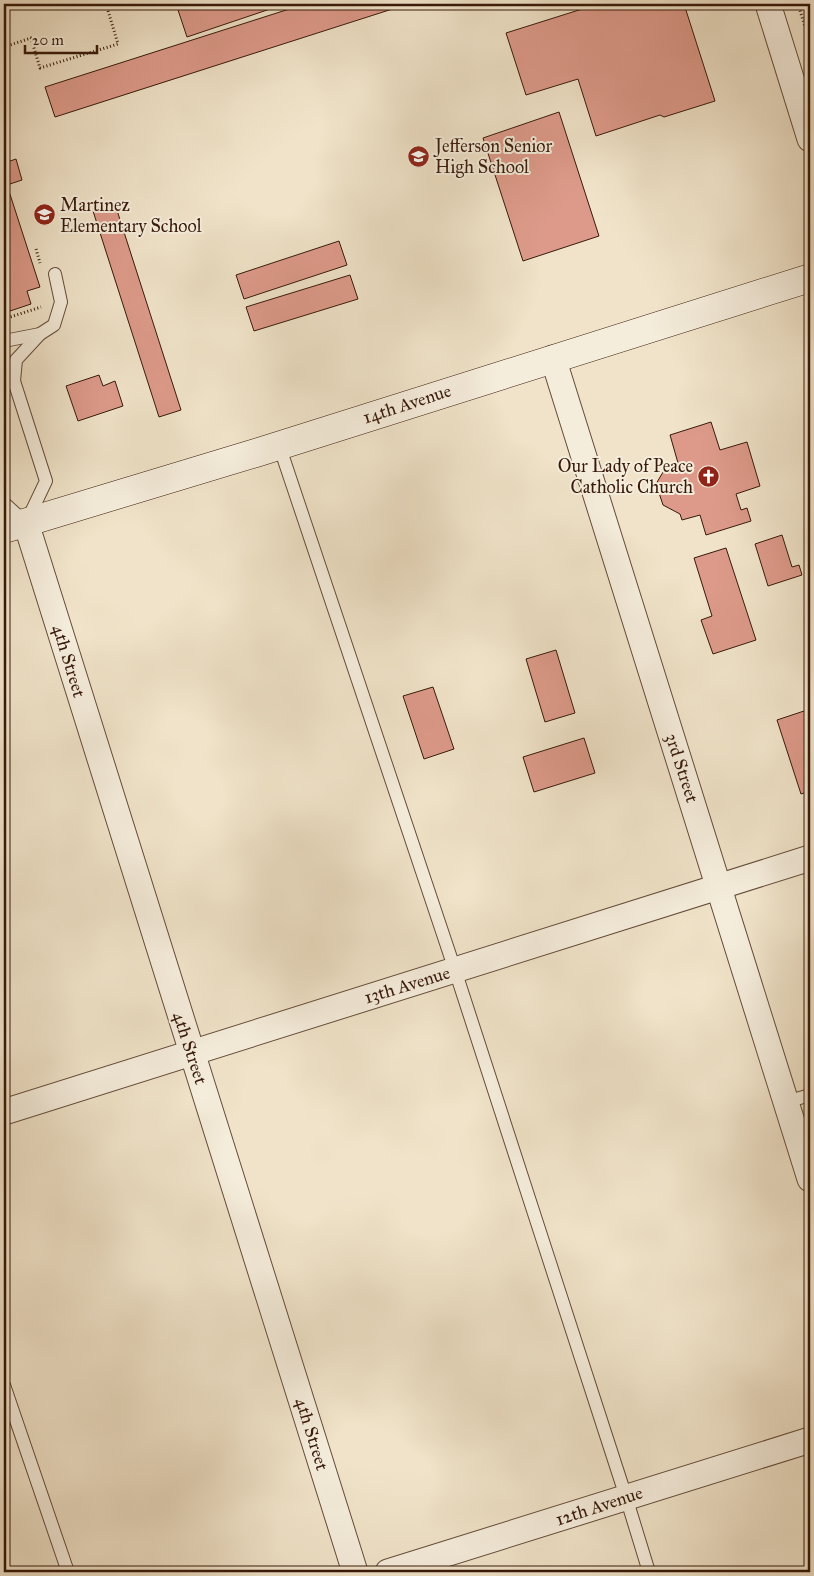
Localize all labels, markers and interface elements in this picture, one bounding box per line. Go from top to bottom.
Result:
scale bar [25,22,98,54]
text: 20 m [32,31,64,49]
place label: Jefferson Senior High School [433,135,552,179]
school or university icon: Jefferson Senior High School [407,144,431,168]
place label: Martinez Elementary School [60,194,202,237]
school or university icon: Martinez Elementary School [32,203,56,227]
street label: 14th Avenue [360,379,454,429]
place label: Our Lady of Peace Catholic Church [558,455,693,498]
church icon: Our Lady of Peace Catholic Church [697,464,721,488]
street label: 4th Street [48,622,91,701]
street label: 3rd Street [660,731,704,806]
street label: 13th Avenue [361,962,453,1008]
street label: 4th Street [168,1009,212,1088]
street label: 4th Street [291,1395,334,1474]
street label: 12th Avenue [553,1482,645,1530]

